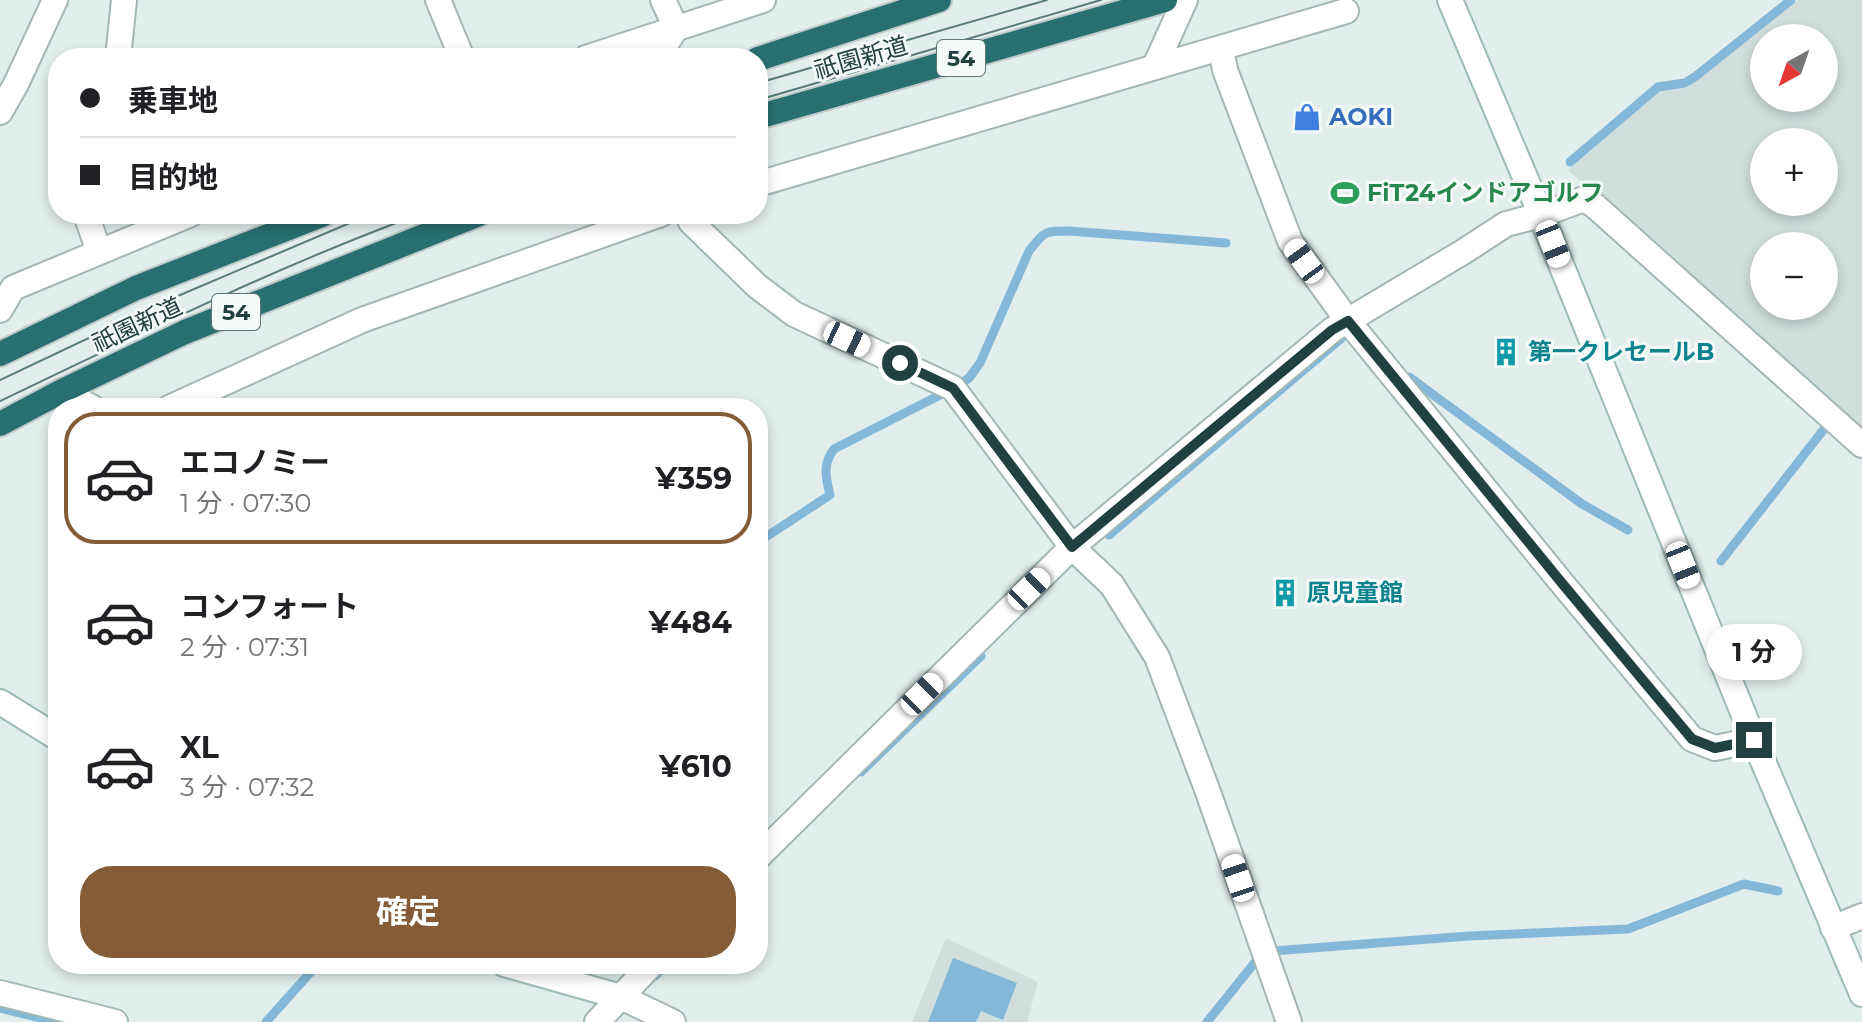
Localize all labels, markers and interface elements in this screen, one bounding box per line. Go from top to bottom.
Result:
north arrow [1750,24,1838,112]
map controls [1750,24,1838,320]
street label: 祇園新道 [811,30,911,85]
road number: 54 [937,40,985,76]
text: 乗車地 [128,82,218,119]
shop icon: AOKI [1292,102,1322,132]
place label: AOKI [1328,102,1393,131]
button: + [1750,128,1838,216]
text: 目的地 [128,159,218,196]
sports icon: FiT24インドアゴルフ [1330,178,1360,208]
place label: FiT24インドアゴルフ [1367,178,1603,207]
car [1533,217,1573,271]
button: − [1750,232,1838,320]
car [1280,235,1328,287]
street label: 祇園新道 [87,291,186,358]
road number: 54 [212,294,260,330]
car [820,318,874,360]
building icon: 第一クレセールB [1491,337,1521,367]
place label: 第一クレセールB [1528,337,1714,366]
route start [882,345,918,381]
icon: car [84,442,156,514]
text: エコノミー [180,444,330,481]
text: ¥359 [655,460,732,497]
text: 1 分 · 07:30 [180,487,312,519]
car [1663,538,1703,592]
car [1003,564,1055,614]
building icon: 原児童館 [1270,578,1300,608]
place label: 原児童館 [1307,578,1403,607]
icon: car [84,586,156,658]
text: コンフォート [180,588,359,625]
text: ¥484 [649,604,732,641]
callout: 1 分 [1706,624,1802,680]
text: 2 分 · 07:31 [180,631,309,663]
text: 1 分 [1732,636,1776,668]
car [897,669,947,719]
route end [1736,722,1772,758]
text: XL [180,729,219,766]
icon: car [84,730,156,802]
text: ¥610 [659,748,732,785]
text: 3 分 · 07:32 [180,771,314,803]
car [1219,851,1257,905]
button: 確定 [80,866,736,958]

